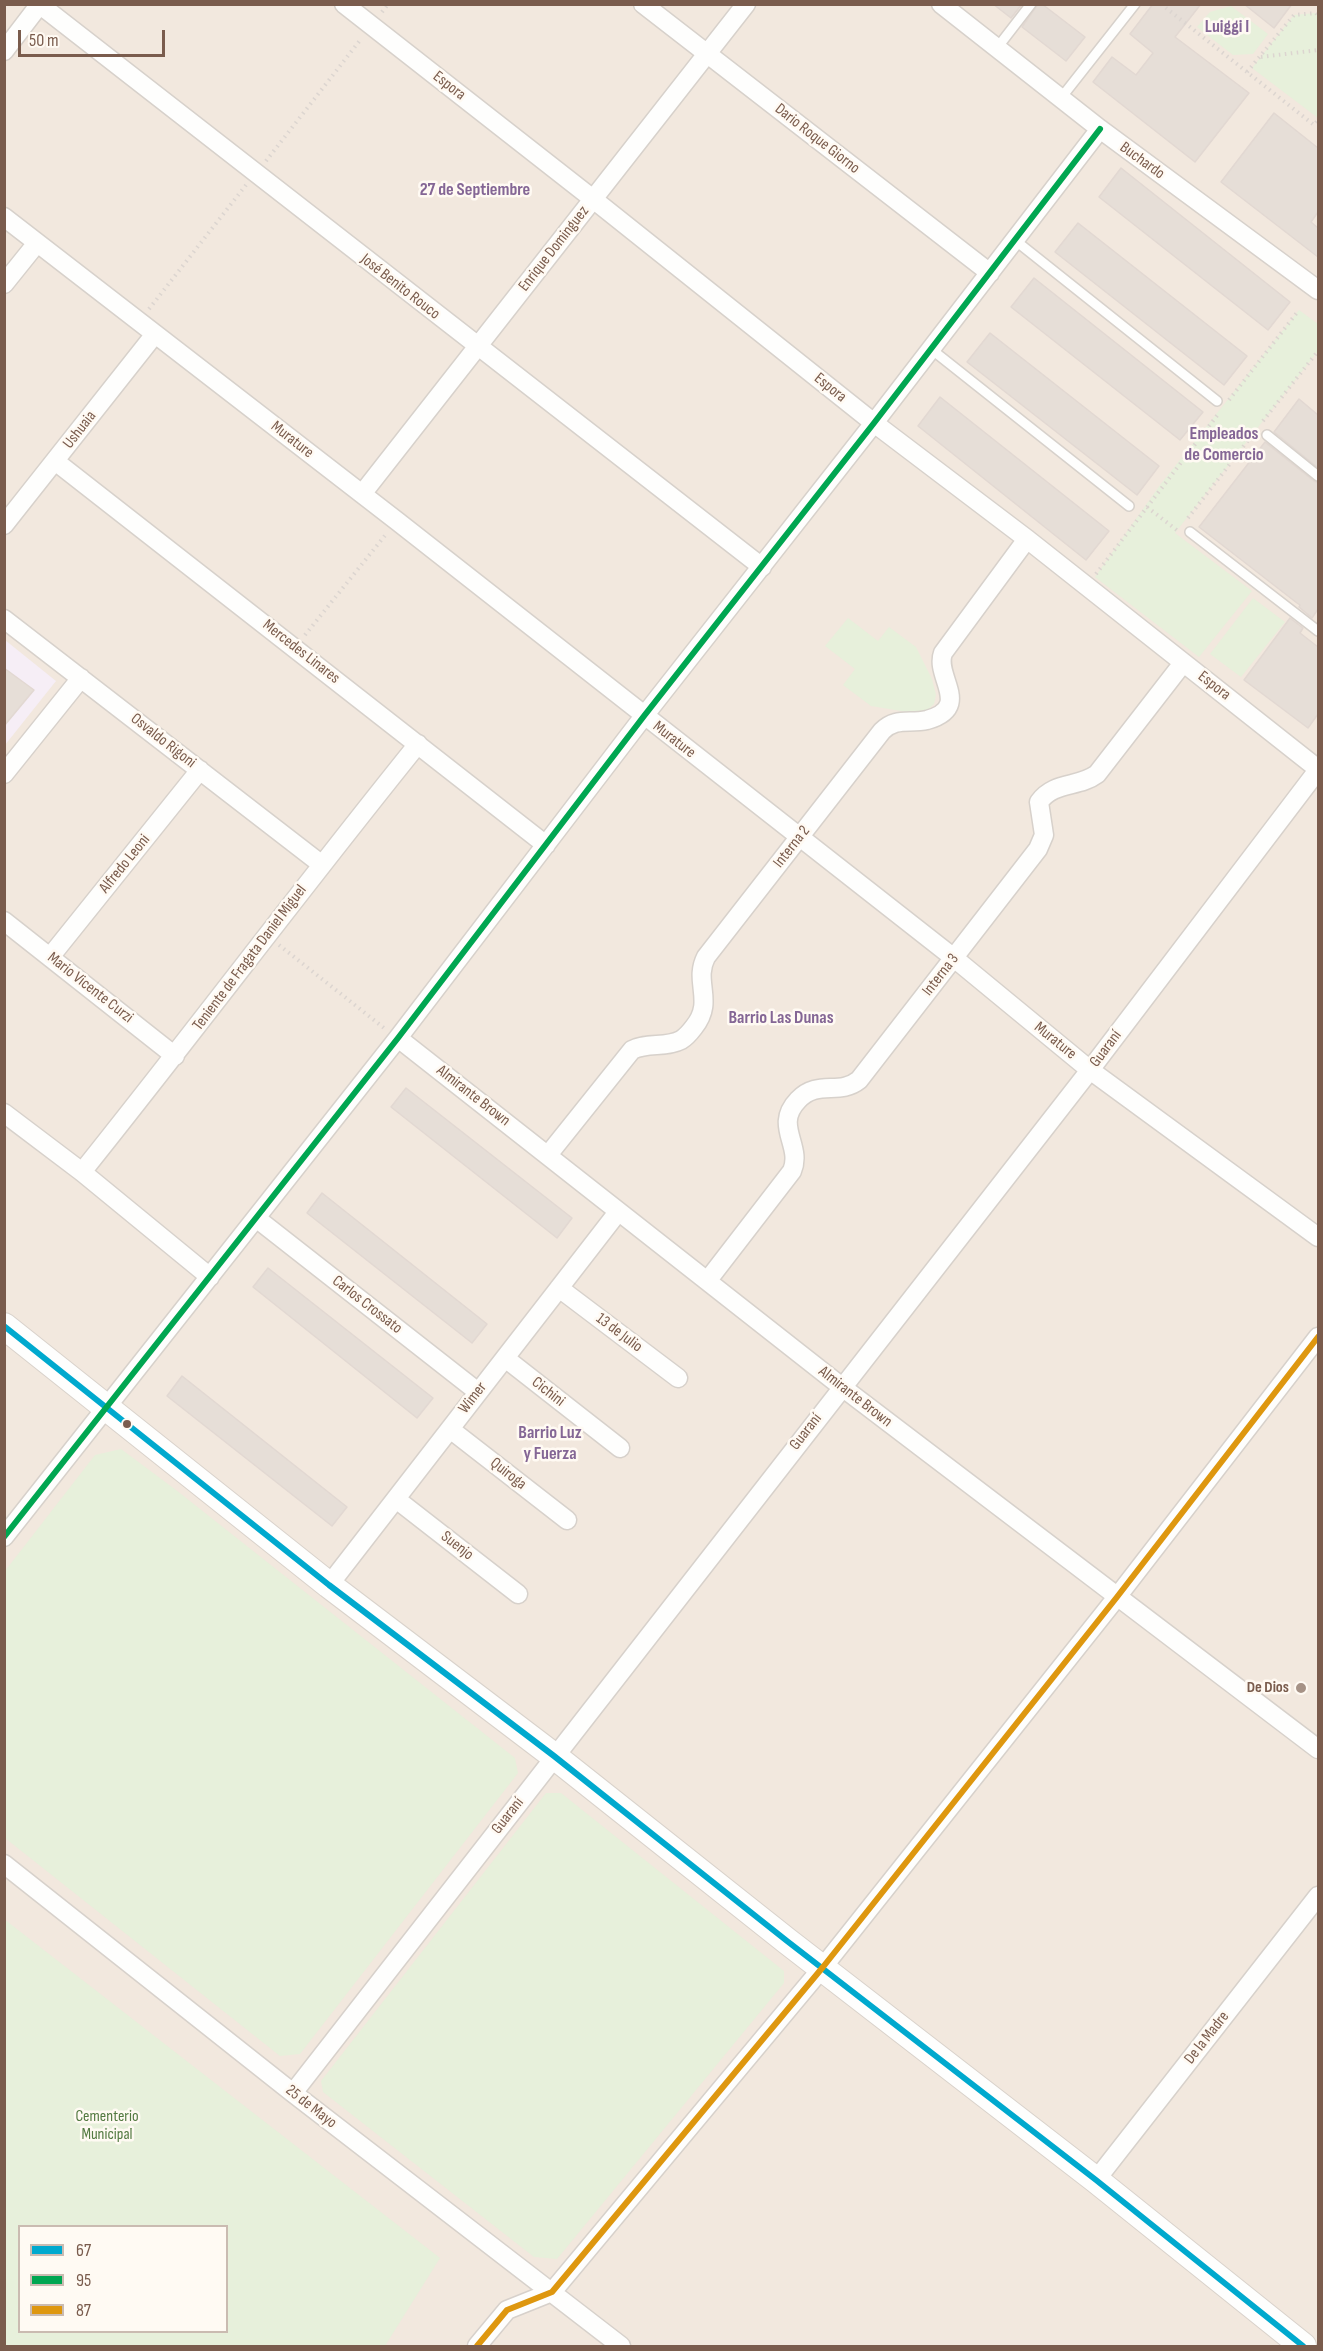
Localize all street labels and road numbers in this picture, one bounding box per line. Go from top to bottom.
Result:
street label: Espora [429,67,469,105]
street label: Dario Roque Giorno [771,100,863,178]
street label: Buchardo [1116,138,1168,184]
street label: Enrique Dominguez [515,202,593,296]
street label: José Benito Rouco [356,250,444,324]
street label: Espora [810,369,850,407]
street label: Ushuaia [59,407,101,453]
street label: Murature [267,417,317,463]
street label: Mercedes Linares [259,616,343,688]
street label: Espora [1194,667,1234,705]
street label: Osvaldo Rigoni [126,710,200,772]
street label: Murature [649,717,699,763]
street label: Interna 2 [770,822,814,872]
street label: Alfredo Leoni [96,831,154,897]
street label: Teniente de Fragata Daniel Miguel [189,881,311,1035]
street label: Mario Vicente Curzi [43,948,137,1028]
street label: Interna 3 [919,950,963,1000]
street label: Murature [1030,1018,1080,1064]
street label: Guaraní [1086,1027,1126,1071]
street label: Almirante Brown [432,1061,514,1131]
street label: Carlos Crossato [328,1272,406,1338]
street label: 13 de Julio [592,1309,646,1357]
street label: Almirante Brown [814,1362,896,1432]
street label: Cichini [528,1373,568,1411]
street label: Wimer [455,1378,491,1418]
street label: Guaraní [786,1410,826,1454]
street label: Quiroga [486,1454,530,1494]
street label: Suenjo [437,1527,477,1565]
street label: Guaraní [488,1794,528,1838]
street label: De la Madre [1180,2008,1234,2068]
street label: 25 de Mayo [282,2081,340,2133]

